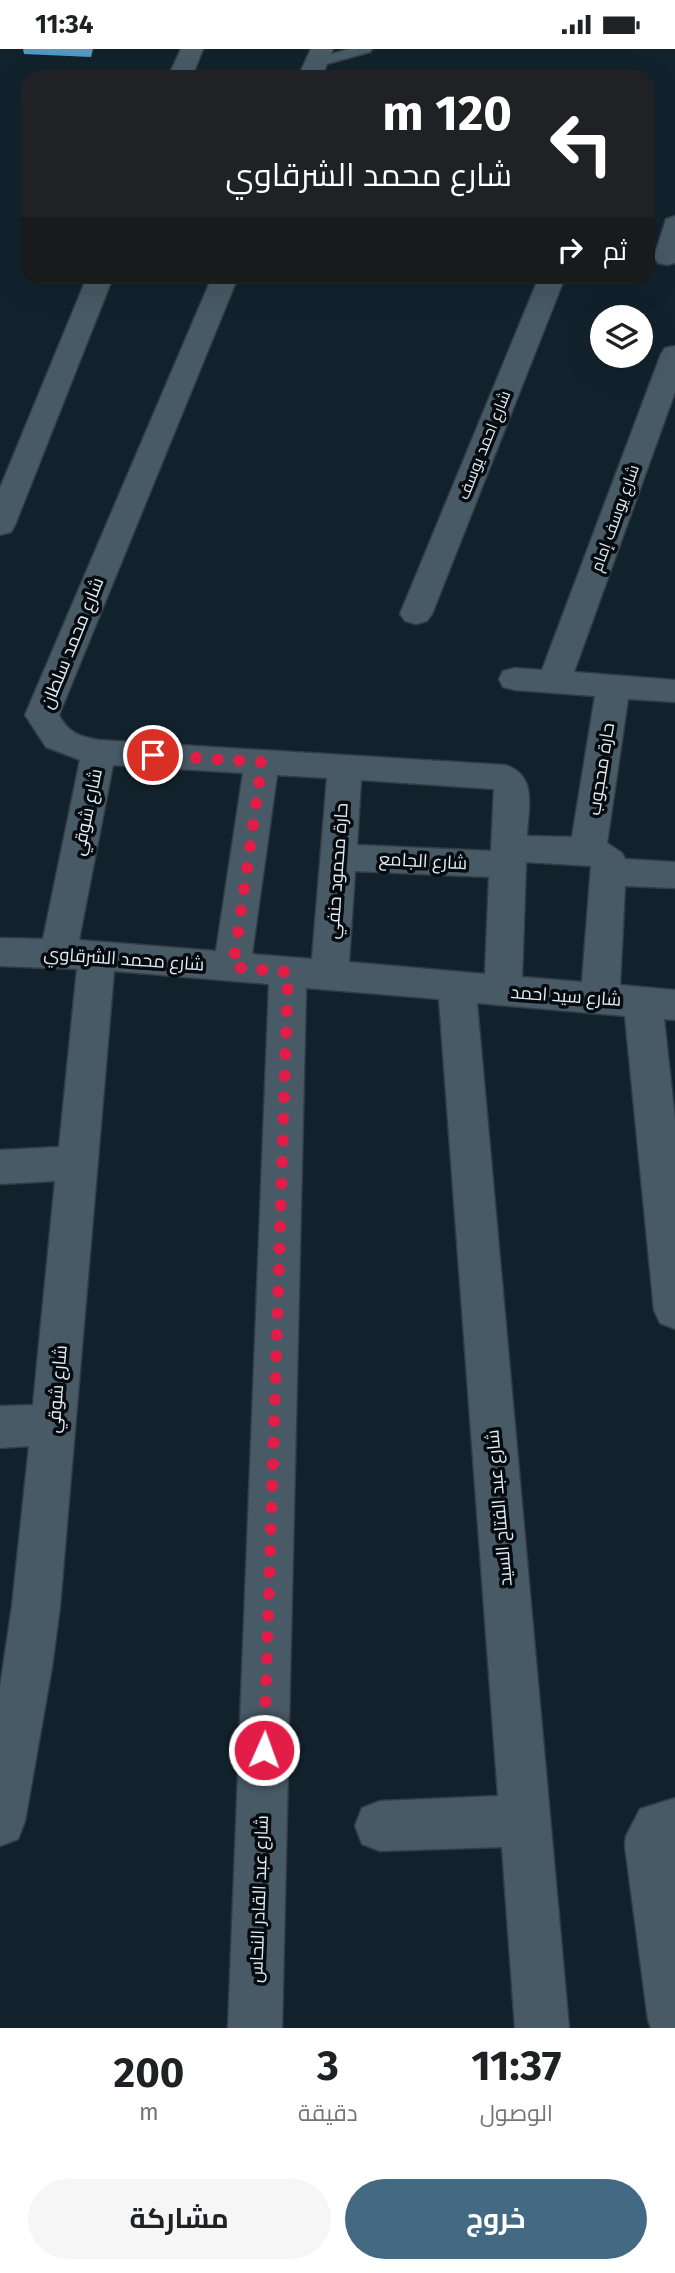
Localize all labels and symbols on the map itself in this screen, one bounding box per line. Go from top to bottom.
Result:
street label: شارع احمد يوسف [454,388,516,503]
street label: شارع يوسف إمام [587,462,645,575]
street label: شارع محمد سلطان [36,574,109,712]
street label: حارة محجوب [583,721,619,817]
pin [123,725,183,785]
street label: شارع شوقي [67,767,110,858]
street label: حارة محمود حنفي [321,802,356,940]
street label: شارع الجامع [378,848,468,875]
street label: شارع محمد الشرقاوي [43,942,205,979]
street label: شارع سيد احمد [510,981,622,1012]
street label: شارع شوقي [42,1344,75,1434]
street label: شارع عبد الفتاح السيد [481,1429,518,1587]
position arrow [227,1713,301,1787]
street label: شارع عبد القادر النحاس [245,1815,274,1983]

